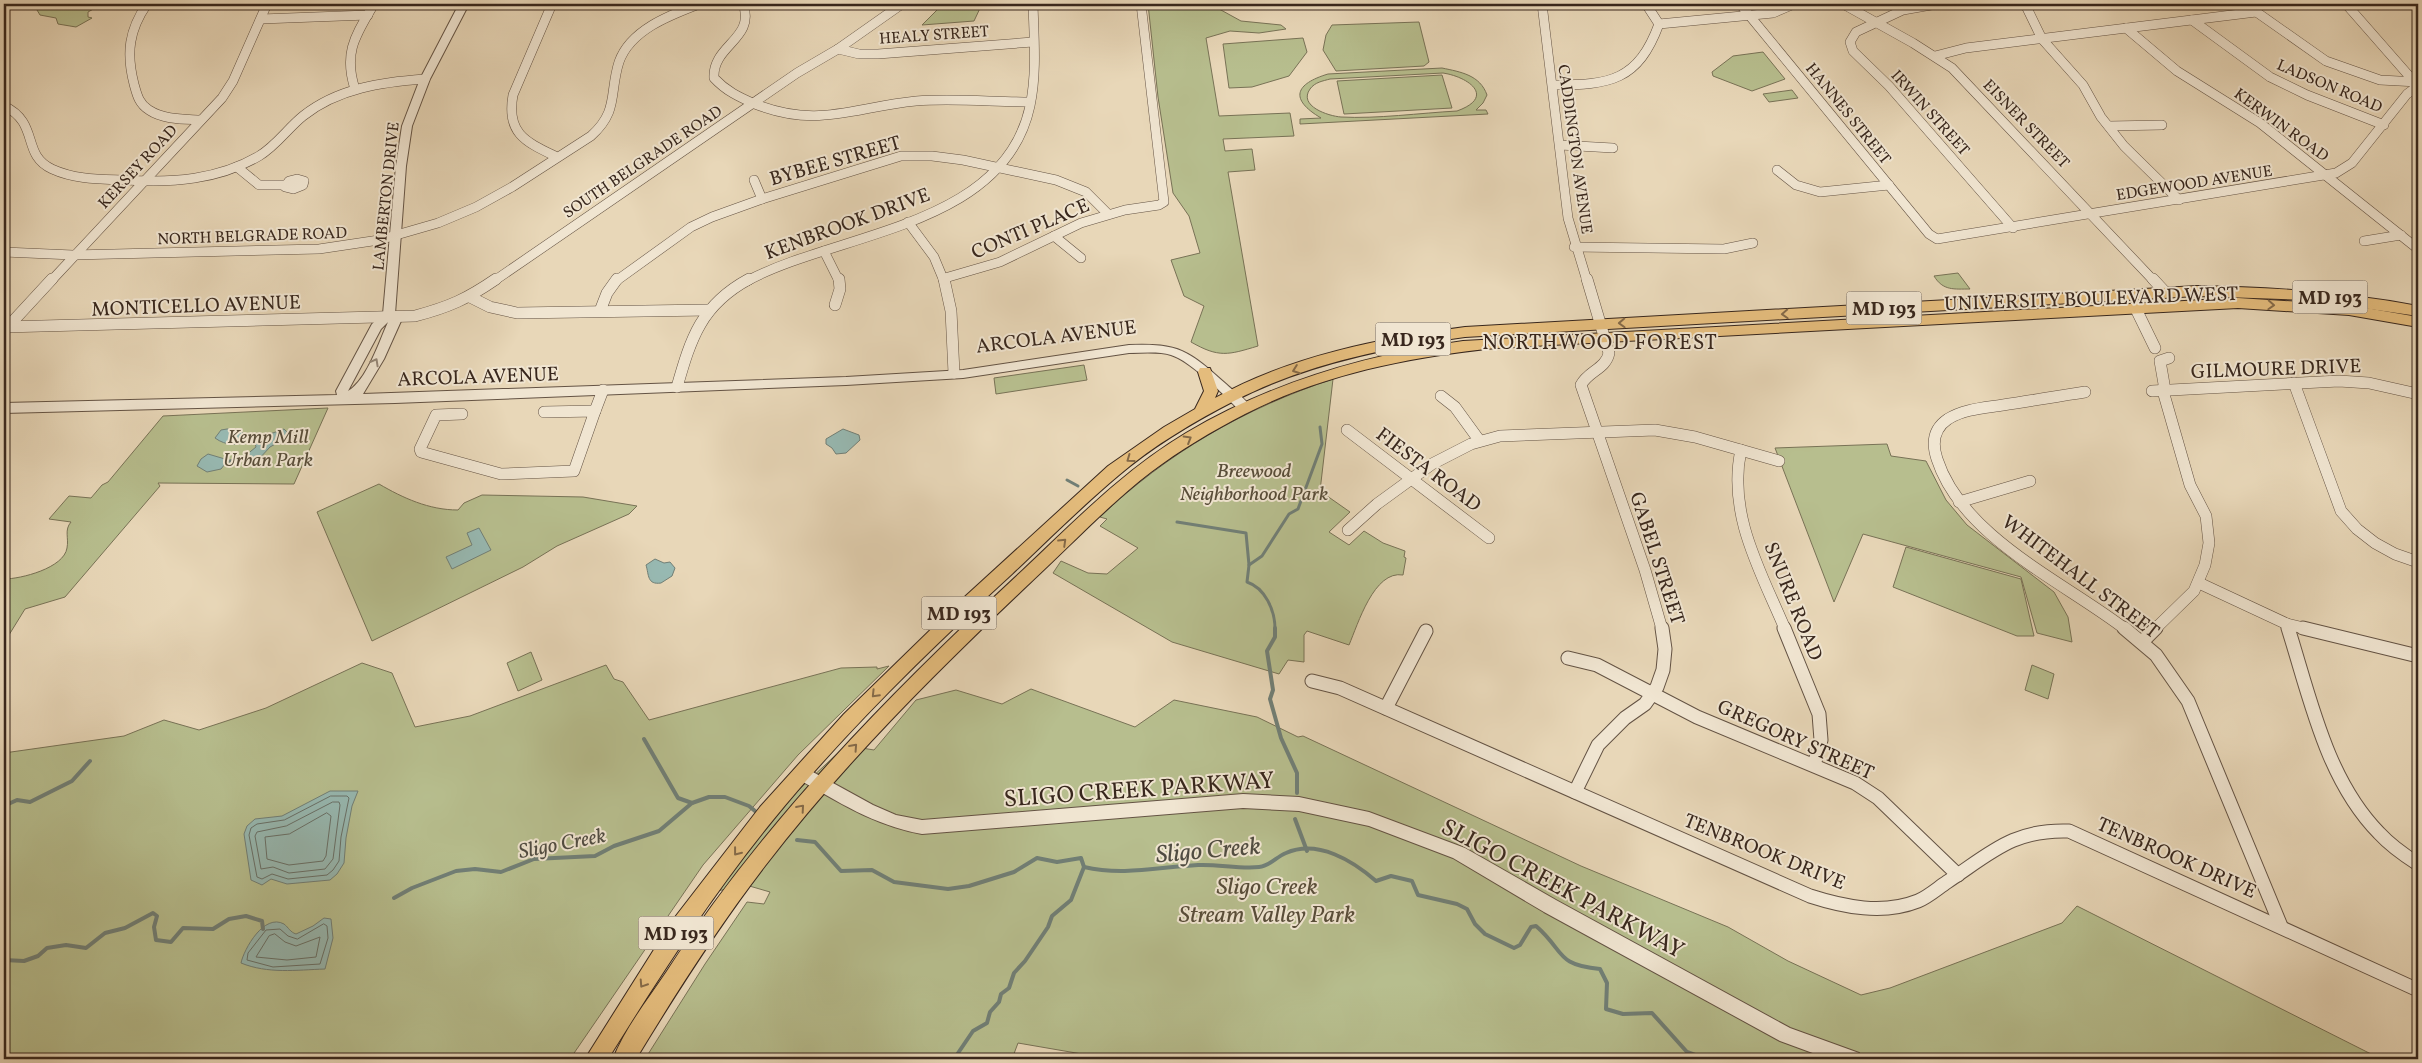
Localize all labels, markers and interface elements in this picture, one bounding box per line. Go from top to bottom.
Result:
street label: HEALY STREET [878,21,990,51]
street label: LADSON ROAD [2273,55,2386,119]
street label: HANNES STREET [1800,59,1895,170]
street label: CADDINGTON AVENUE [1551,63,1597,236]
street label: IRWIN STREET [1885,66,1974,161]
street label: EISNER STREET [1977,75,2074,174]
street label: KERWIN ROAD [2229,84,2333,168]
street label: SOUTH BELGRADE ROAD [559,101,727,224]
street label: KERSEY ROAD [94,120,183,214]
street label: LAMBERTON DRIVE [368,121,406,272]
street label: BYBEE STREET [767,130,905,194]
street label: EDGEWOOD AVENUE [2115,161,2274,207]
street label: KENBROOK DRIVE [761,182,934,268]
street label: CONTI PLACE [967,192,1094,267]
street label: NORTH BELGRADE ROAD [157,223,348,251]
road number: MD 193 [2292,280,2368,314]
street label: UNIVERSITY BOULEVARD WEST [1943,281,2239,319]
street label: MONTICELLO AVENUE [91,289,301,325]
road number: MD 193 [1846,292,1922,324]
one-way arrow [2267,299,2275,310]
one-way arrow [1780,309,1788,320]
street label: ARCOLA AVENUE [974,314,1138,362]
one-way arrow [1618,317,1626,328]
road number: MD 193 [1376,322,1450,356]
district label: NORTHWOOD FOREST [1482,329,1718,358]
street label: GILMOURE DRIVE [2190,353,2362,387]
one-way arrow [369,359,379,368]
street label: ARCOLA AVENUE [397,361,559,395]
one-way arrow [1292,364,1300,374]
street label: FIESTA ROAD [1369,422,1486,520]
park label: Kemp Mill Urban Park [223,424,313,475]
one-way arrow [1183,436,1192,446]
one-way arrow [1126,453,1136,462]
park label: Breewood Neighborhood Park [1180,458,1328,509]
street label: GABEL STREET [1621,489,1691,629]
street label: WHITEHALL STREET [1995,509,2165,646]
street label: SNURE ROAD [1756,538,1829,665]
one-way arrow [1057,539,1066,548]
road number: MD 193 [922,596,996,630]
one-way arrow [872,688,881,697]
street label: GREGORY STREET [1712,694,1878,788]
one-way arrow [848,744,857,753]
street label: SLIGO CREEK PARKWAY [1003,765,1276,817]
one-way arrow [795,805,804,814]
street label: TENBROOK DRIVE [1679,808,1849,898]
street label: SLIGO CREEK PARKWAY [1434,811,1690,968]
street label: TENBROOK DRIVE [2092,811,2260,907]
water label: Sligo Creek [516,822,609,867]
water label: Sligo Creek [1154,829,1262,874]
one-way arrow [734,846,743,855]
park label: Sligo Creek Stream Valley Park [1179,871,1355,933]
road number: MD 193 [638,916,714,950]
one-way arrow [640,978,649,988]

